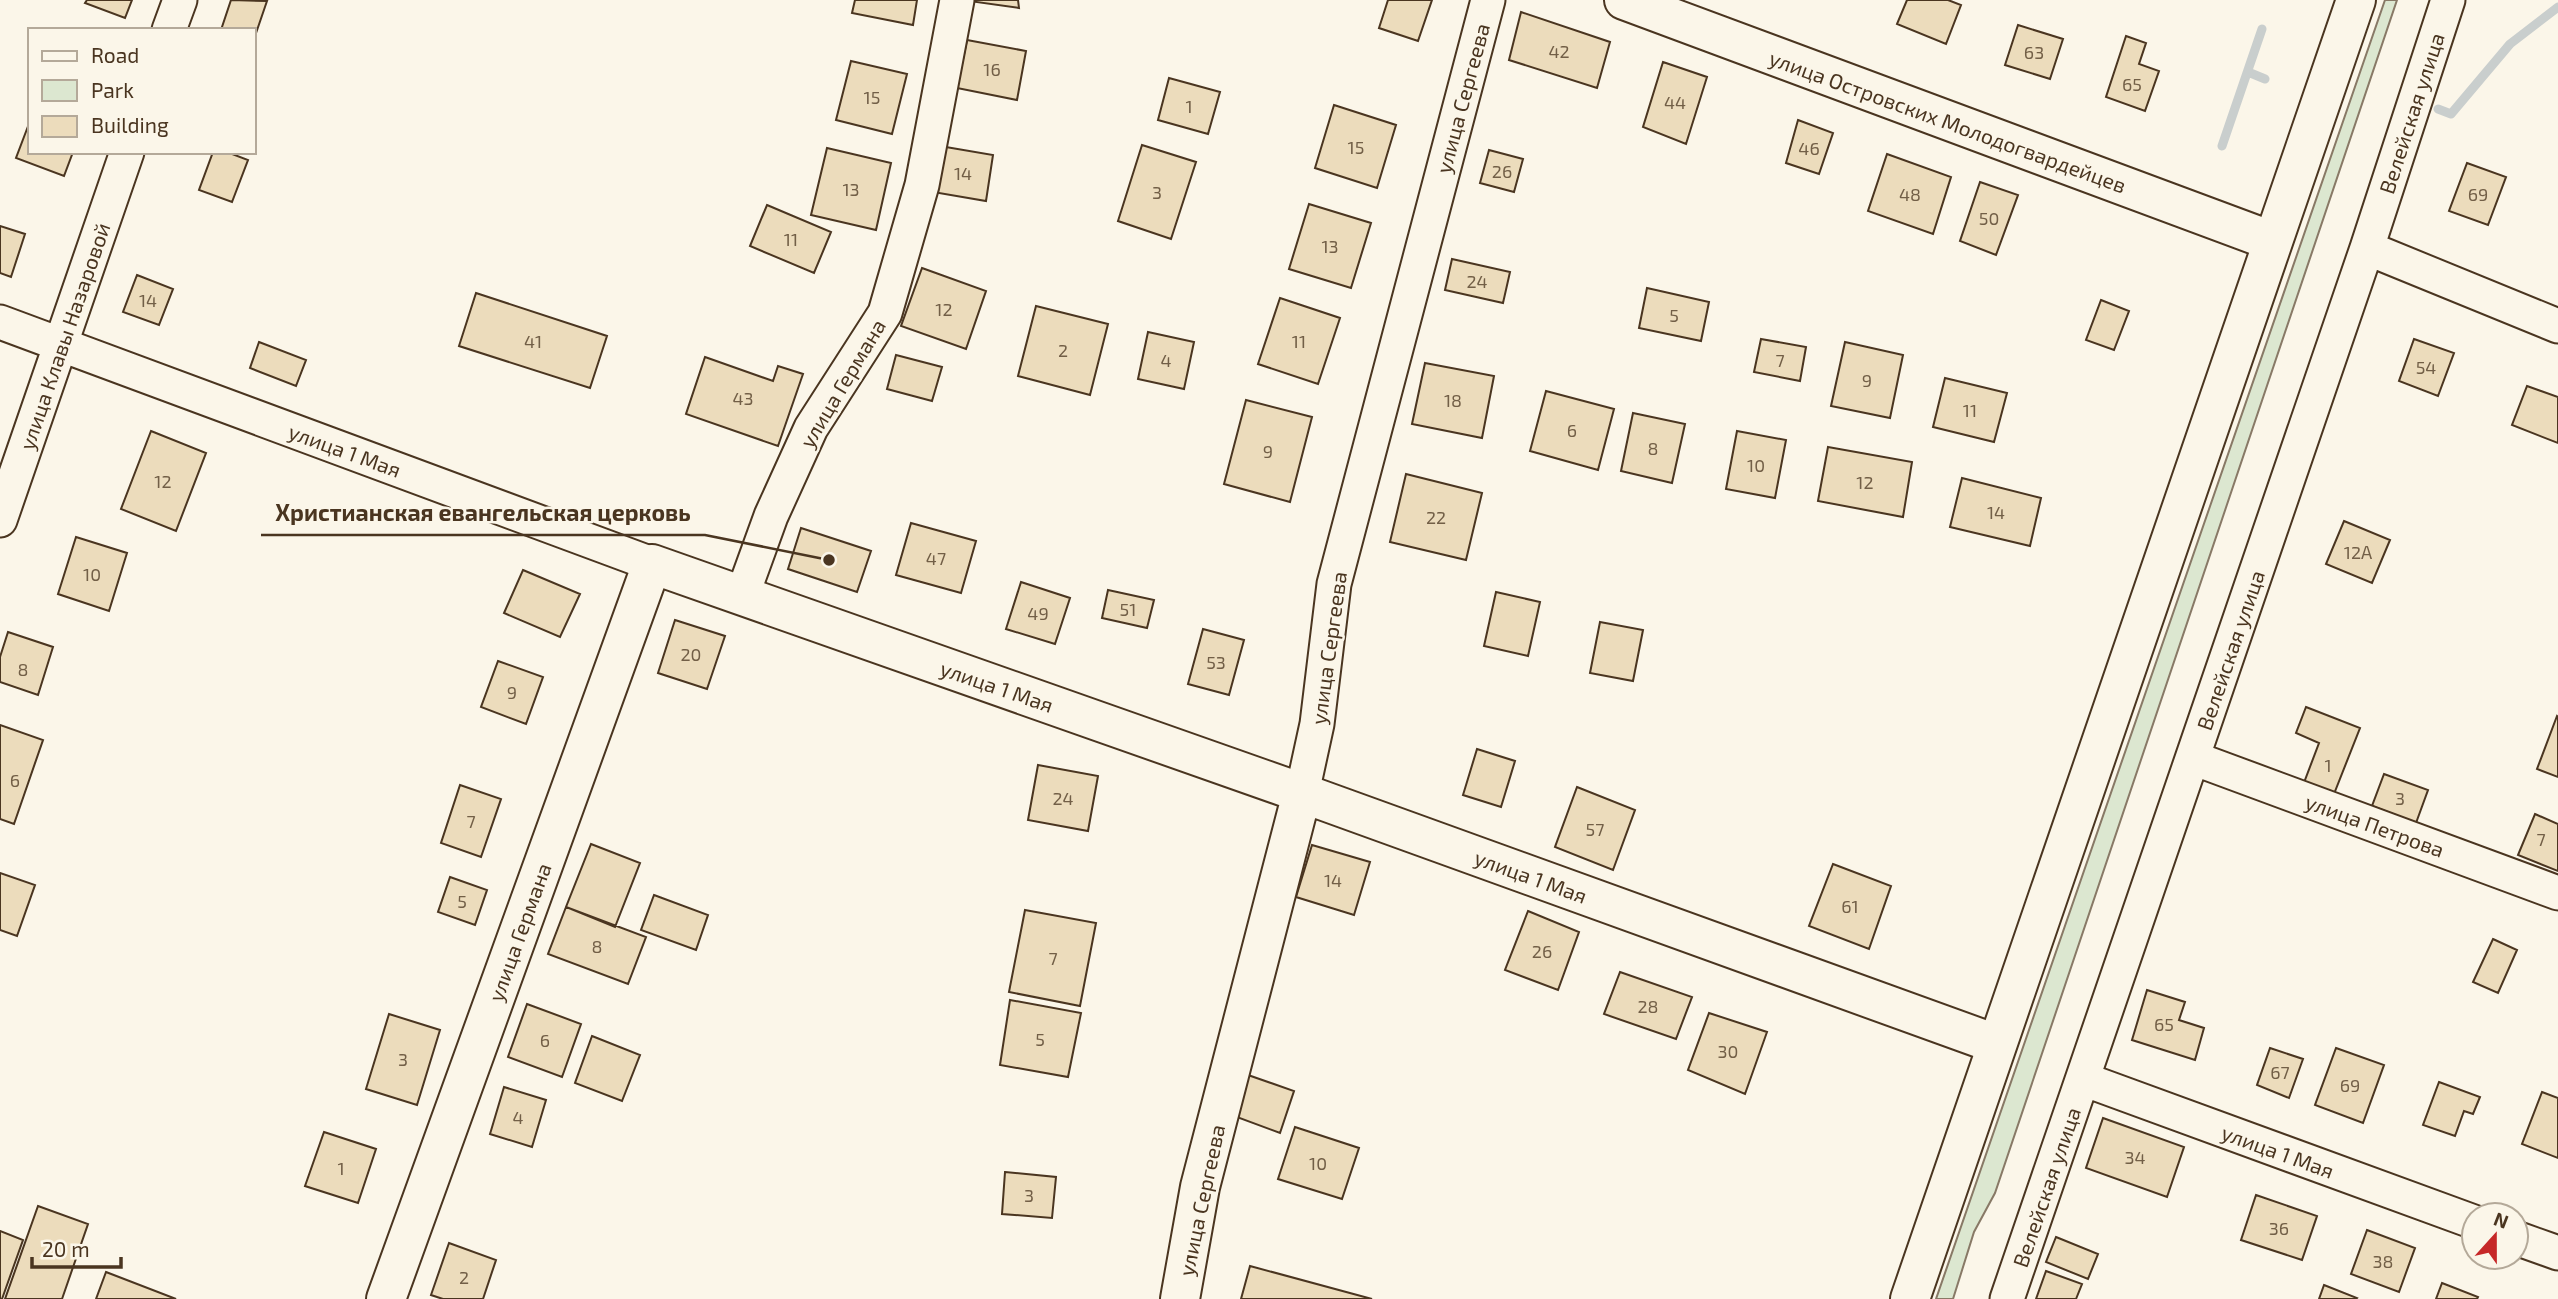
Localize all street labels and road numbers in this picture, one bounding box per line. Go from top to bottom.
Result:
street label: улица Сергеева [1430,20,1495,176]
street label: Велейская улица [2373,29,2450,197]
street label: улица Островских Молодогвардейцев [1766,45,2130,198]
street label: улица Клавы Назаровой [13,219,116,453]
street label: улица Германа [794,314,891,452]
street label: улица 1 Мая [285,418,405,483]
street label: Велейская улица [2191,567,2270,734]
street label: улица Сергеева [1305,570,1352,726]
street label: улица 1 Мая [937,655,1057,718]
street label: улица Петрова [2302,788,2448,863]
street label: улица 1 Мая [1471,844,1591,909]
street label: улица Германа [482,859,557,1005]
street label: Велейская улица [2007,1104,2086,1271]
street label: улица 1 Мая [2218,1119,2338,1184]
street label: улица Сергеева [1173,1122,1230,1278]

